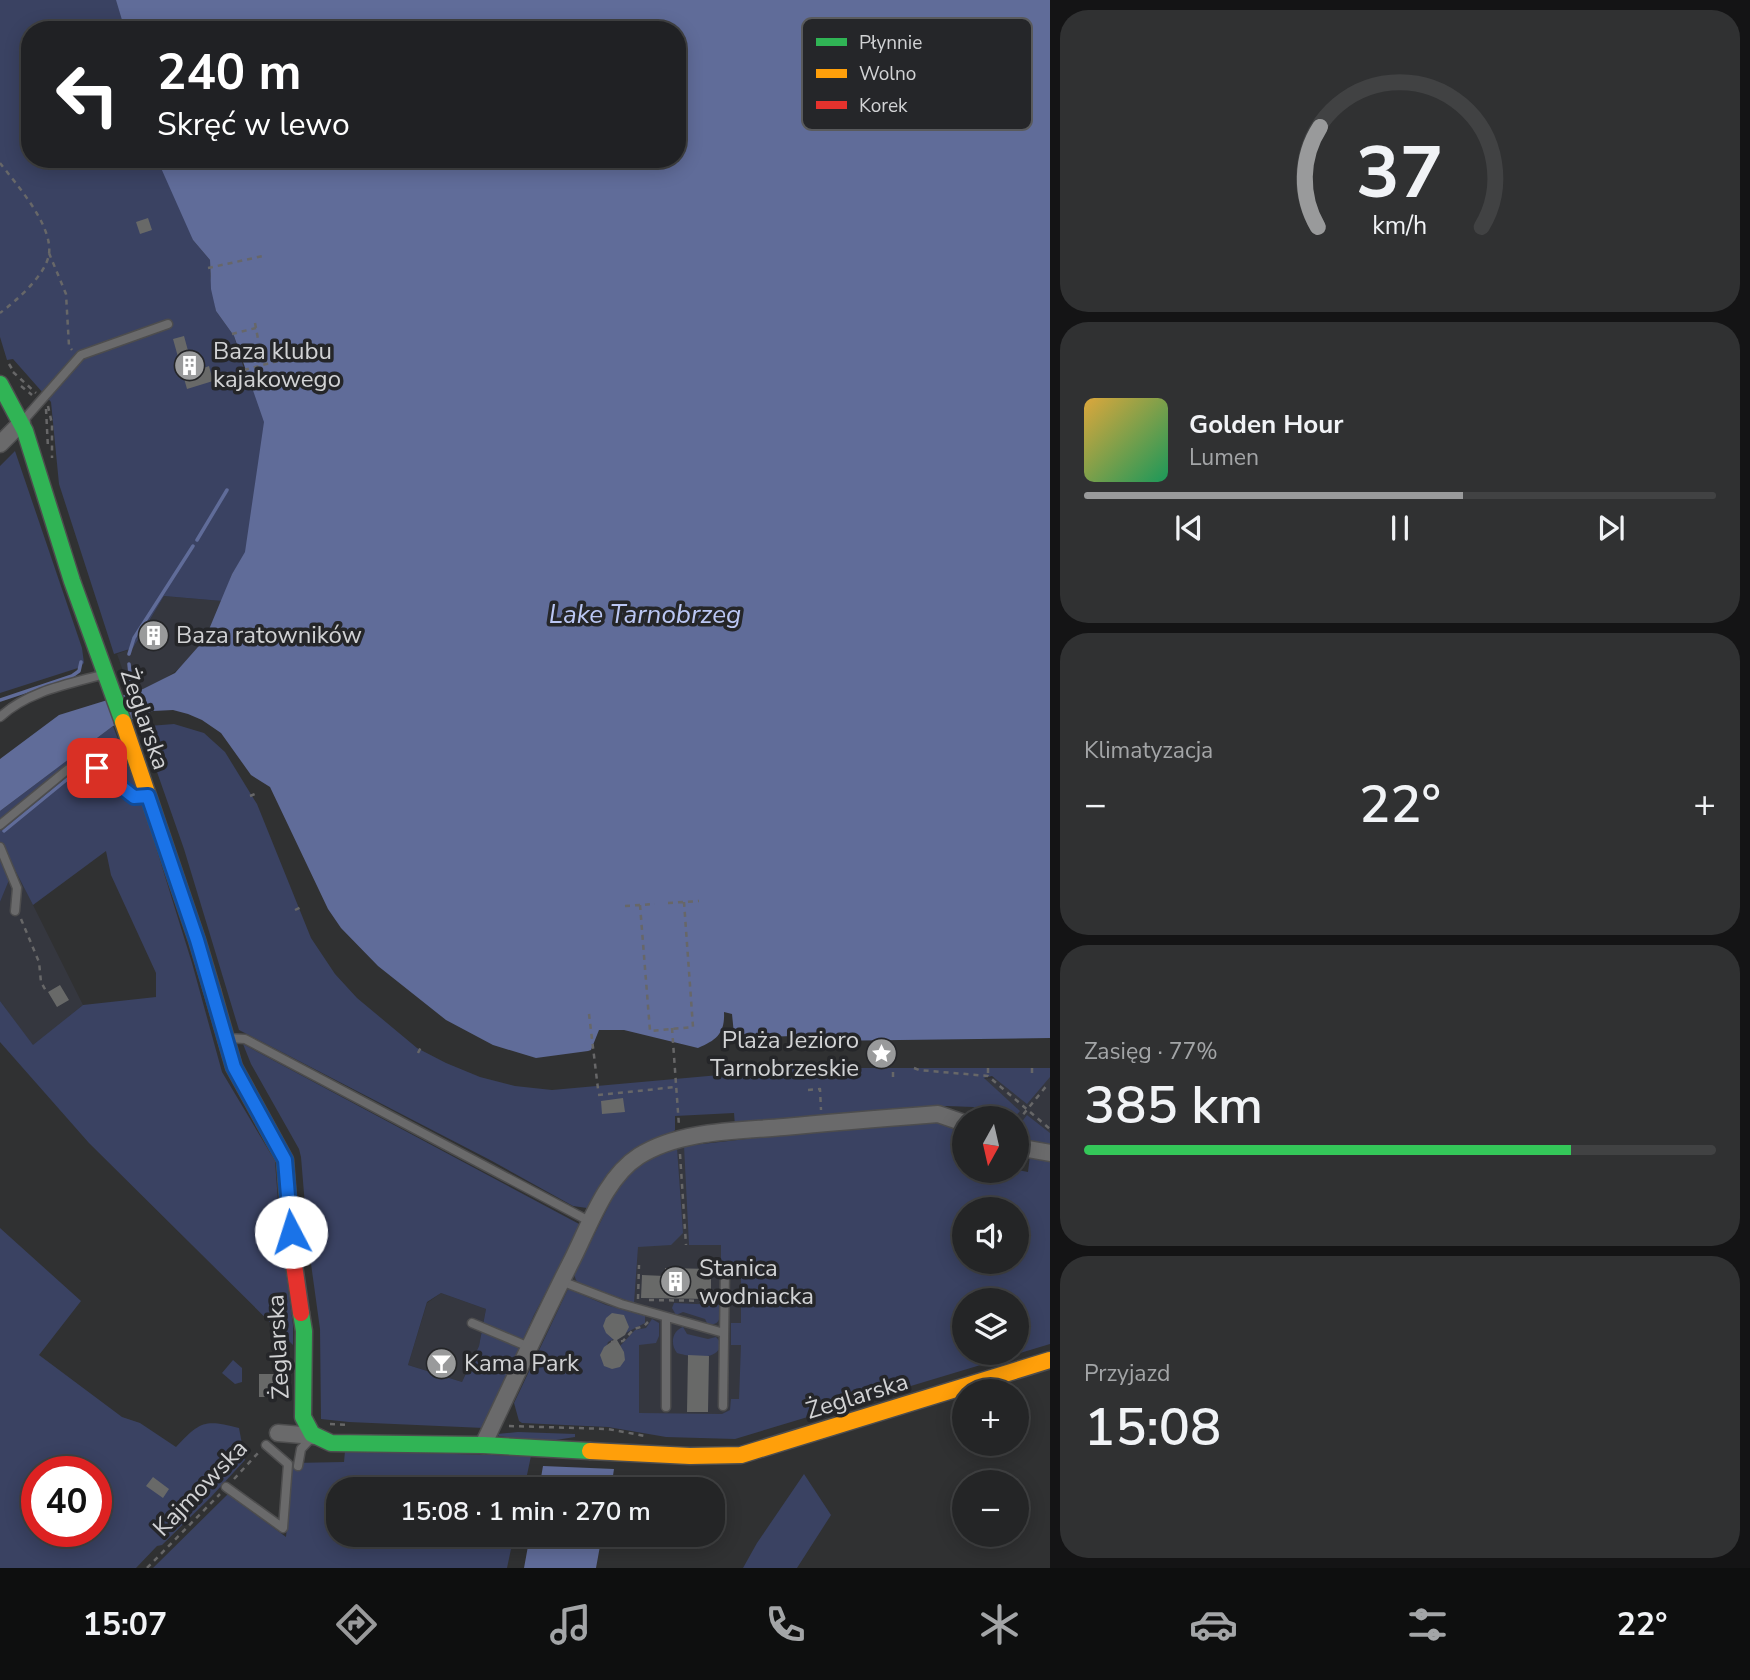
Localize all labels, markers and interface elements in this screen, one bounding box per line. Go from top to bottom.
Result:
legend [802,18,1032,130]
text: Płynnie [859,30,922,56]
text: 240 m [157,39,301,106]
icon: left [42,49,133,140]
text: Wolno [859,61,916,87]
text: Korek [859,93,908,119]
text: Skręć w lewo [157,103,350,146]
text: 37 [1356,123,1444,223]
text: km/h [1372,209,1428,243]
place label: Baza klubu kajakowego [213,335,341,395]
building icon: Baza klubu kajakowego [173,348,207,382]
text: Golden Hour [1189,407,1344,442]
text: Lumen [1189,442,1259,473]
icon: previous [1170,509,1208,547]
icon: pause [1381,509,1419,547]
icon: next [1592,509,1630,547]
water label: Lake Tarnobrzeg [549,597,741,632]
building icon: Baza ratowników [136,618,170,652]
place label: Baza ratowników [176,619,362,651]
street label: Żeglarska [113,664,177,774]
text: Klimatyzacja [1084,735,1213,766]
pin [67,738,127,798]
icon: arrive [78,749,116,787]
text: 22° [1359,769,1441,840]
text: − [1084,779,1107,830]
text: + [1693,779,1716,830]
place label: Plaża Jezioro Tarnobrzeskie [710,1024,859,1084]
text: Zasięg · 77% [1084,1036,1218,1067]
place icon: Plaża Jezioro Tarnobrzeskie [865,1037,899,1071]
text: 385 km [1084,1070,1263,1141]
north arrow [952,1106,1029,1183]
map controls [952,1106,1029,1547]
position arrow [254,1195,328,1269]
button: sound [952,1197,1029,1274]
place label: Stanica wodniacka [699,1252,814,1312]
building icon: Stanica wodniacka [659,1265,693,1299]
button: layers [952,1288,1029,1365]
street label: Żeglarska [259,1294,297,1400]
bar icon: Kama Park [424,1346,458,1380]
place label: Kama Park [464,1347,580,1379]
text: Przyjazd [1084,1358,1170,1389]
street label: Żeglarska [802,1365,912,1427]
button: + [952,1379,1029,1456]
text: 15:08 [1084,1392,1221,1463]
street label: Kajmowska [146,1433,254,1543]
speed limit sign: 40 [21,1456,112,1547]
button: − [952,1470,1029,1547]
text: 15:08 · 1 min · 270 m [400,1494,651,1529]
icon: directions [332,1600,381,1649]
icon: music [546,1600,595,1649]
icon: phone [761,1600,810,1649]
icon: climate [975,1600,1024,1649]
icon: car [1189,1600,1238,1649]
icon: filters [1403,1600,1452,1649]
text: 15:07 [83,1603,167,1646]
text: 22° [1617,1603,1667,1646]

